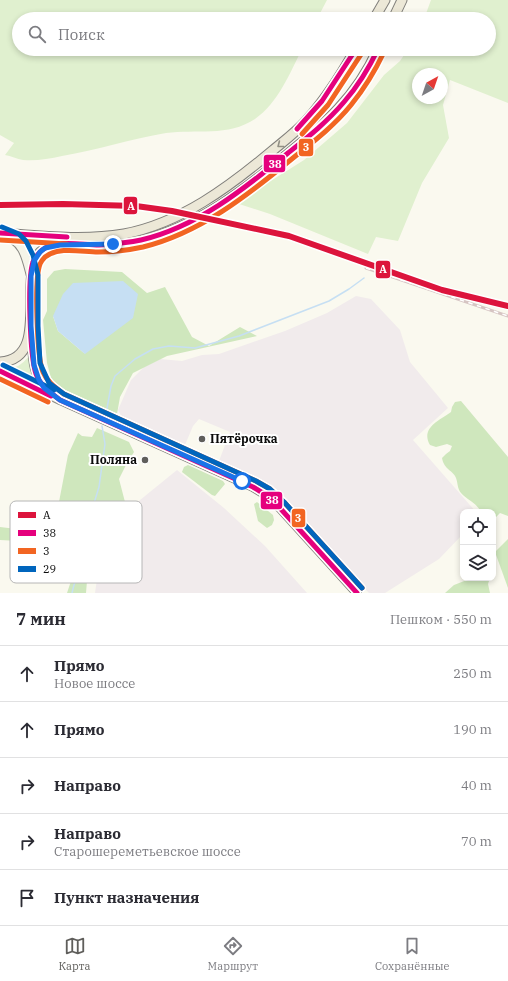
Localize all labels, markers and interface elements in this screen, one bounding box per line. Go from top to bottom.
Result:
search box [12,12,496,56]
icon: search [26,23,48,45]
text: Поиск [58,25,105,44]
north arrow [412,68,448,104]
line badge: 3 [298,138,314,157]
one-way arrow [278,140,285,147]
text: 3 [303,140,309,154]
line badge: 38 [263,154,286,173]
text: 38 [268,157,282,171]
line badge: A [123,196,138,215]
text: A [127,199,135,213]
route end [104,235,122,253]
line badge: A [375,260,391,279]
text: A [379,262,387,276]
place label: Пятёрочка [210,431,278,446]
marker: Пятёрочка [197,434,207,444]
place label: Поляна [90,452,137,467]
marker: Поляна [140,455,150,465]
route start [233,472,251,490]
line badge: 38 [260,491,283,510]
text: 38 [265,493,279,507]
legend [10,501,142,583]
text: A [43,508,51,522]
line badge: 3 [291,508,306,528]
map controls [460,509,496,581]
button: locate [460,509,496,545]
text: 3 [295,511,301,525]
text: 38 [43,526,56,540]
text: 3 [43,544,50,558]
button: layers [460,545,496,581]
text: 29 [43,562,56,576]
text: 7 мин [16,608,66,630]
text: Пешком · 550 m [390,611,492,628]
text: Прямо [54,656,105,675]
icon: ahead [16,663,38,685]
text: 250 m [453,665,492,682]
text: Новое шоссе [54,675,135,692]
icon: ahead [16,719,38,741]
text: Прямо [54,720,105,739]
text: 190 m [453,721,492,738]
icon: right [16,775,38,797]
text: Направо [54,776,121,795]
text: 40 m [461,777,492,794]
text: Направо [54,824,121,843]
icon: right [16,831,38,853]
text: 70 m [461,833,492,850]
text: Старошереметьевское шоссе [54,843,241,860]
icon: arrive [16,887,38,909]
text: Пункт назначения [54,888,200,907]
tab: Карта [59,935,90,973]
tab: Маршрут [208,935,258,973]
tab: Сохранённые [375,935,449,973]

